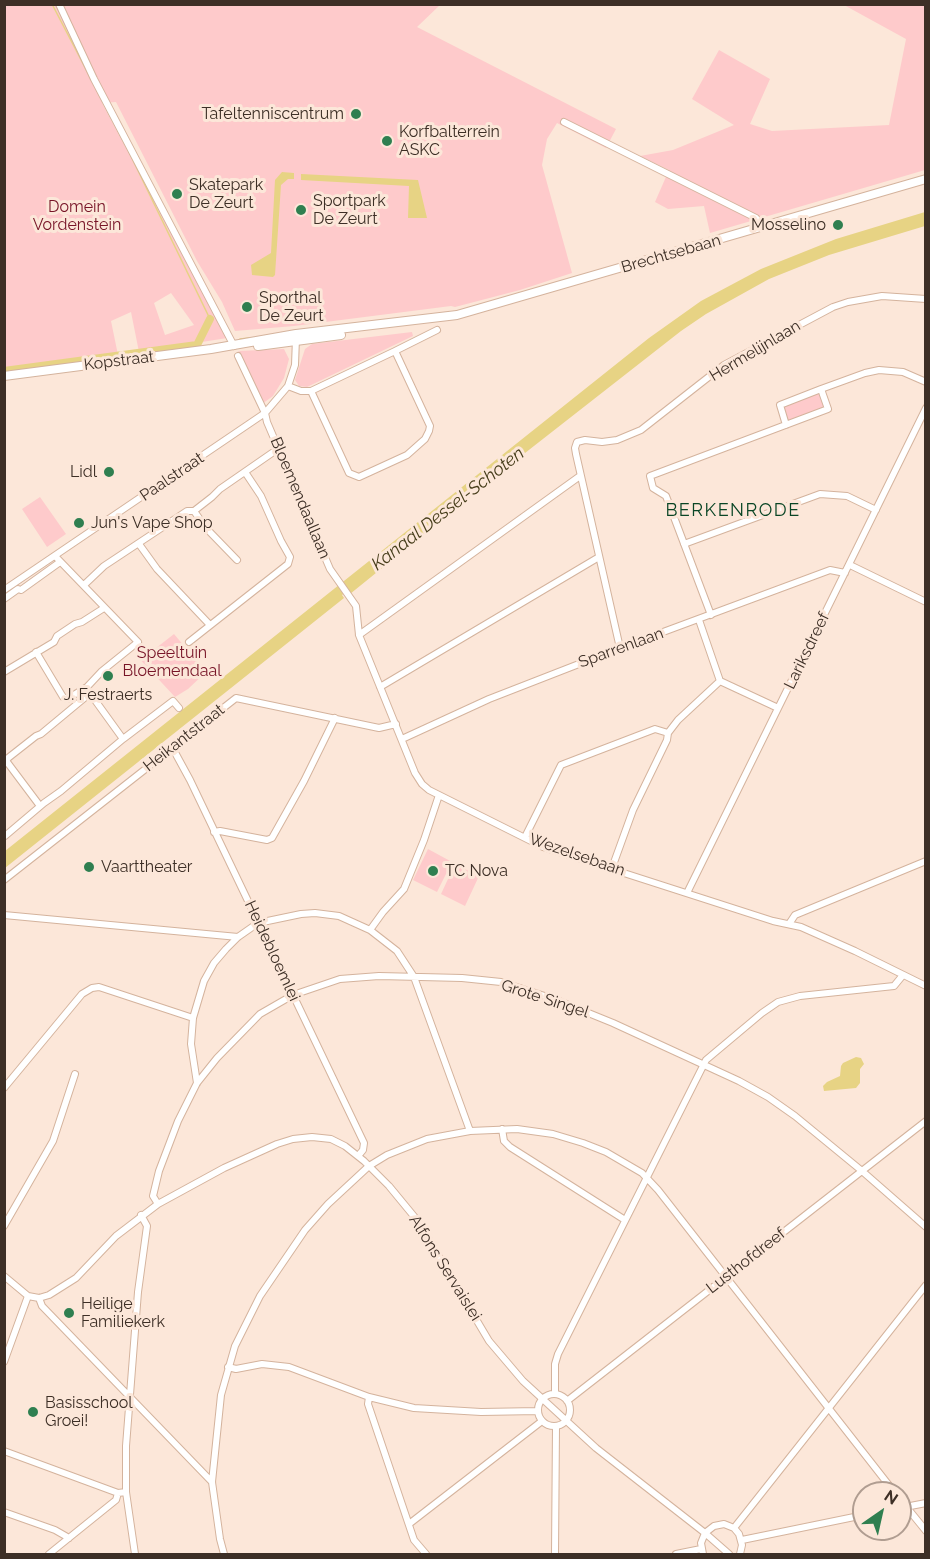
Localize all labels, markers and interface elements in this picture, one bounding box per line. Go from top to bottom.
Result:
place label: Tafeltenniscentrum [201,104,344,124]
marker: Tafeltenniscentrum [349,107,363,121]
place label: Korfbalterrein ASKC [399,122,500,160]
marker: Korfbalterrein ASKC [380,134,394,148]
place label: Skatepark De Zeurt [189,175,263,213]
marker: Skatepark De Zeurt [170,187,184,201]
place label: Sportpark De Zeurt [313,191,386,229]
park label: Domein Vordenstein [33,197,121,235]
marker: Sportpark De Zeurt [294,203,308,217]
place label: Mosselino [751,215,826,235]
marker: Mosselino [831,218,845,232]
street label: Brechtsebaan [619,231,723,277]
place label: Sporthal De Zeurt [259,288,324,326]
marker: Sporthal De Zeurt [240,300,254,314]
street label: Hermelijnlaan [706,316,804,386]
street label: Kopstraat [83,347,155,375]
street label: Bloemendaallaan [266,434,334,562]
water label: Kanaal Dessel-Schoten [367,443,529,575]
street label: Paalstraat [136,449,208,505]
place label: Lidl [70,462,97,482]
marker: Lidl [102,465,116,479]
district label: BERKENRODE [665,500,801,522]
place label: Jun's Vape Shop [91,513,213,533]
marker: Jun's Vape Shop [72,516,86,530]
street label: Lariksdreef [780,610,834,692]
street label: Sparrenlaan [576,624,666,672]
park label: Speeltuin Bloemendaal [122,643,222,681]
marker: J. Festraerts [101,669,115,683]
place label: J. Festraerts [64,685,152,705]
street label: Heikantstraat [140,700,228,776]
street label: Wezelsebaan [527,830,627,880]
place label: Vaarttheater [101,857,192,877]
marker: Vaarttheater [82,860,96,874]
place label: TC Nova [445,861,508,881]
marker: TC Nova [426,864,440,878]
street label: Heidebloemlei [240,898,304,1004]
street label: Grote Singel [499,976,591,1022]
street label: Alfons Servaislei [405,1212,485,1324]
street label: Lusthofdreef [703,1224,789,1298]
place label: Heilige Familiekerk [81,1294,165,1332]
marker: Heilige Familiekerk [62,1306,76,1320]
place label: Basisschool Groei! [45,1393,133,1431]
marker: Basisschool Groei! [26,1405,40,1419]
north arrow [852,1481,912,1541]
text: N [881,1486,902,1509]

